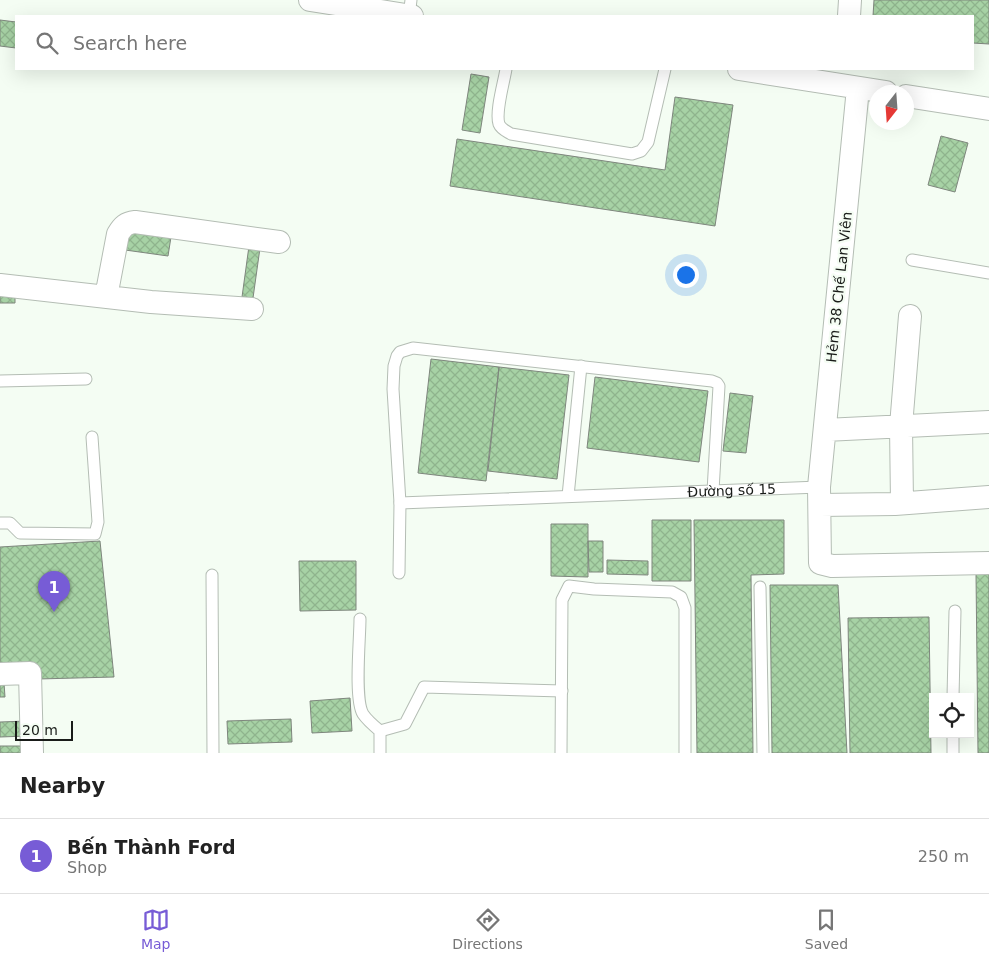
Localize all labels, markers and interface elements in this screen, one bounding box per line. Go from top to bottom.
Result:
search box [15,15,974,70]
icon: search [33,29,61,57]
text: Search here [73,32,187,54]
north arrow [869,85,914,130]
street label: Hẻm 38 Chế Lan Viên [823,211,855,363]
your location [673,262,699,288]
street label: Đường số 15 [687,481,776,500]
pin: 1 [38,571,70,612]
map controls [929,693,974,738]
button: locate [929,693,974,738]
scale bar [15,718,72,741]
text: 20 m [22,722,58,738]
text: Nearby [20,774,105,798]
text: Bến Thành Ford [67,836,236,858]
text: 1 [30,847,42,866]
text: 250 m [918,847,969,866]
text: Shop [67,858,107,877]
tab: Map [141,906,170,952]
tab: Directions [452,906,523,952]
tab: Saved [805,906,848,952]

